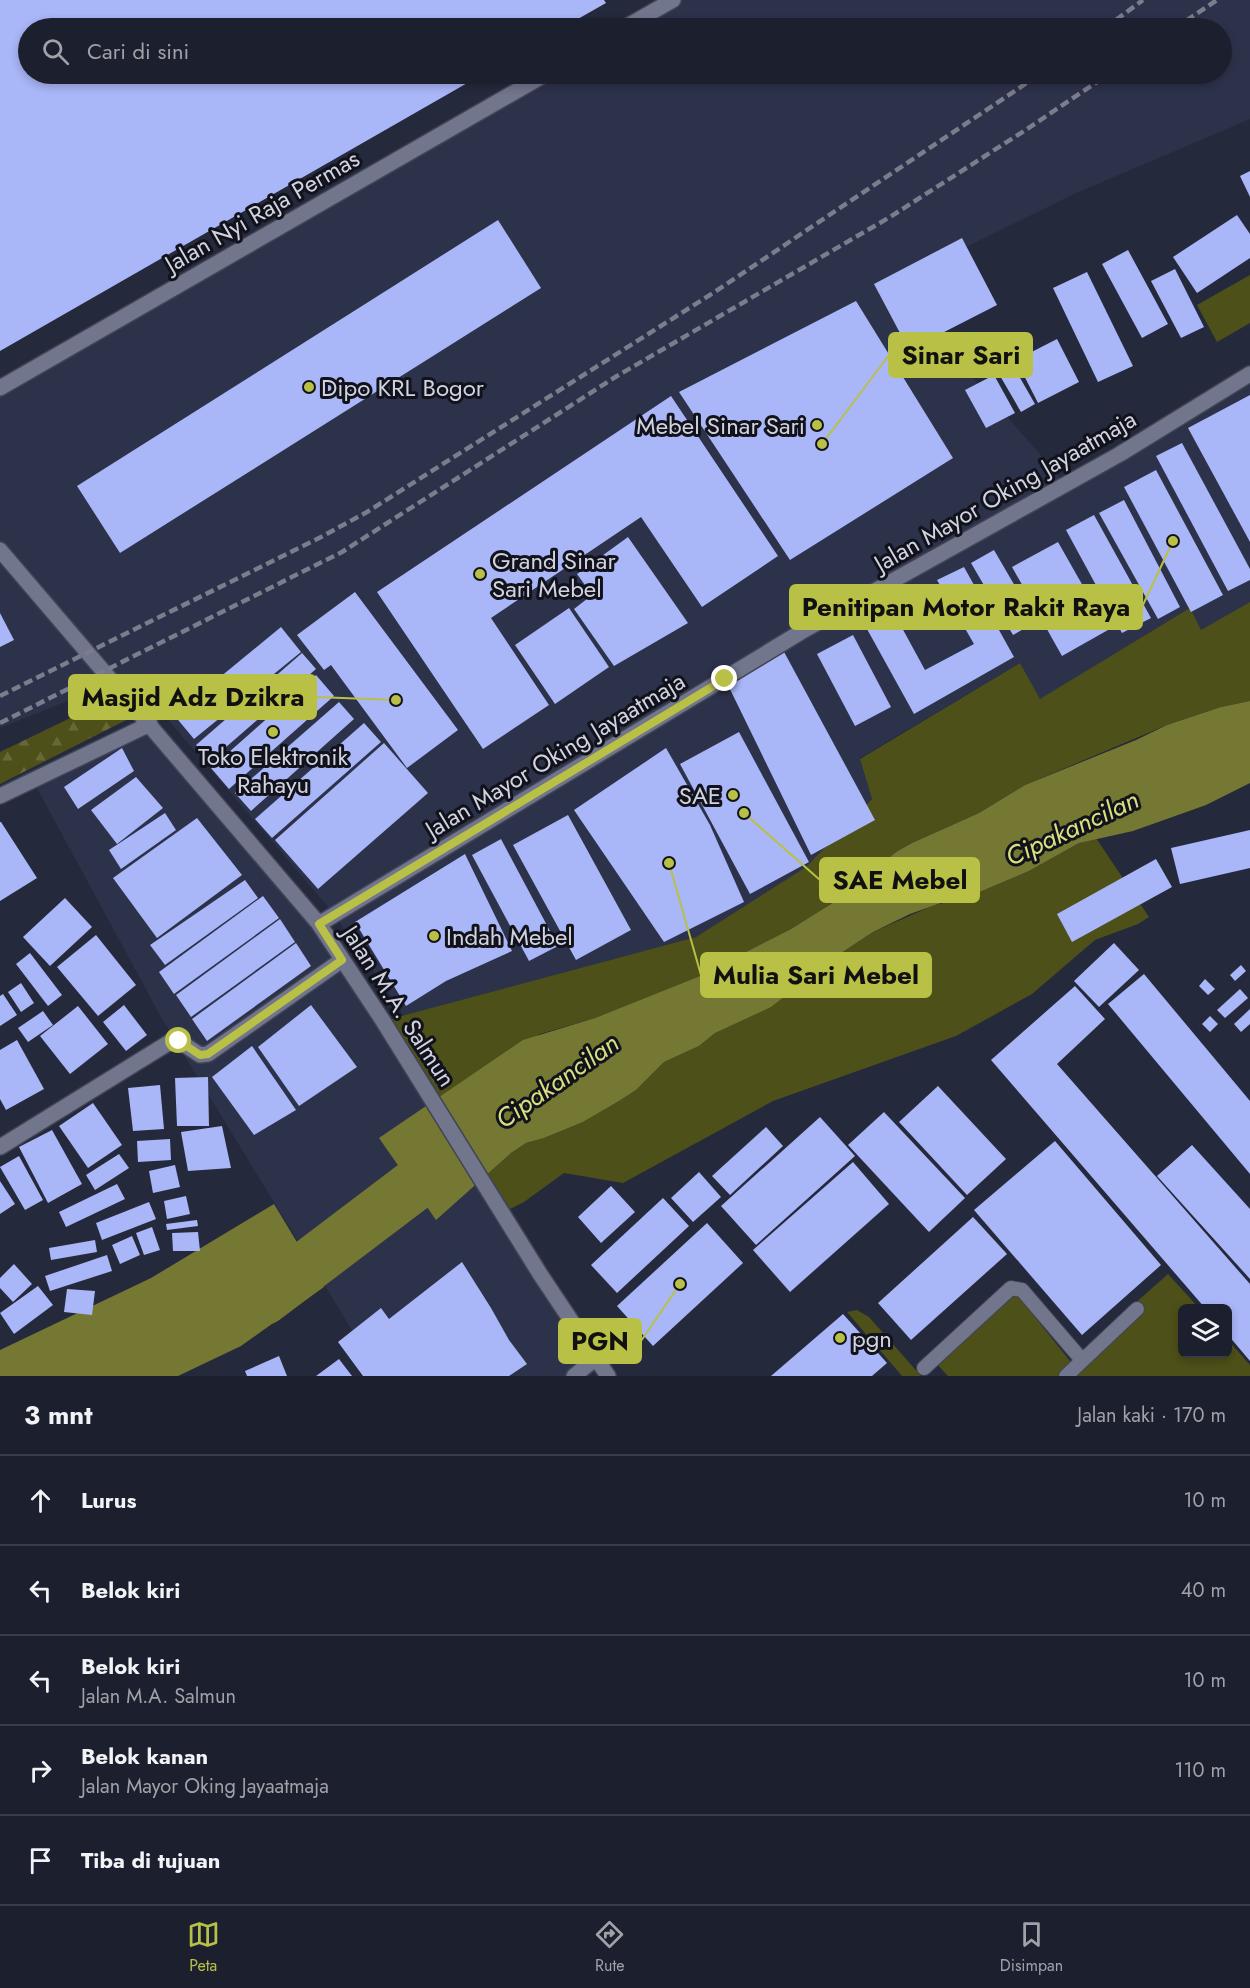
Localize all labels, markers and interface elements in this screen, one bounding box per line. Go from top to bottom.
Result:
search box [18,18,1232,84]
icon: search [39,35,72,68]
text: Cari di sini [87,35,189,67]
street label: Jalan Nyi Raja Permas [156,141,366,283]
callout: Sinar Sari [889,333,1032,377]
text: Sinar Sari [901,336,1021,374]
place label: Dipo KRL Bogor [321,370,485,405]
marker: Dipo KRL Bogor [302,380,316,394]
street label: Jalan Mayor Oking Jayaatmaja [865,401,1143,582]
place label: Mebel Sinar Sari [636,408,805,443]
marker: Mebel Sinar Sari [810,418,824,432]
place label: Grand Sinar Sari Mebel [492,543,616,606]
marker: Grand Sinar Sari Mebel [473,567,487,581]
callout: Penitipan Motor Rakit Raya [790,585,1142,629]
text: Penitipan Motor Rakit Raya [802,588,1130,626]
street label: Jalan Mayor Oking Jayaatmaja [416,663,691,848]
route end [711,665,737,691]
callout: Masjid Adz Dzikra [69,675,316,719]
text: Masjid Adz Dzikra [81,678,305,716]
marker: Toko Elektronik Rahayu [266,725,280,739]
place label: Toko Elektronik Rahayu [198,739,349,802]
place label: SAE [679,778,721,813]
water label: Cipakancilan [999,780,1145,876]
marker: SAE [726,788,740,802]
callout: SAE Mebel [820,858,979,902]
text: SAE Mebel [833,861,967,899]
street label: Jalan M.A. Salmun [332,916,464,1093]
place label: Indah Mebel [446,919,573,954]
marker: Indah Mebel [427,929,441,943]
callout: Mulia Sari Mebel [701,953,931,997]
text: Mulia Sari Mebel [713,956,919,994]
water label: Cipakancilan [487,1024,627,1138]
route start [165,1027,191,1053]
map controls [1178,1304,1232,1358]
button: layers [1178,1304,1232,1358]
callout: PGN [559,1319,641,1363]
place label: pgn [852,1321,892,1356]
text: PGN [571,1322,629,1360]
marker: pgn [833,1331,847,1345]
text: 3 mnt [24,1396,92,1434]
text: Jalan kaki · 170 m [1077,1401,1226,1430]
icon: ahead [24,1484,57,1517]
text: Lurus [81,1484,137,1516]
text: 10 m [1183,1486,1226,1515]
icon: left [24,1574,57,1607]
text: Belok kiri [81,1574,180,1606]
text: 40 m [1181,1576,1226,1605]
text: Belok kiri [81,1650,180,1682]
icon: left [24,1664,57,1697]
text: 10 m [1183,1666,1226,1695]
text: Jalan M.A. Salmun [81,1682,236,1711]
text: Belok kanan [81,1740,208,1772]
icon: right [24,1754,57,1787]
text: 110 m [1174,1756,1226,1785]
text: Jalan Mayor Oking Jayaatmaja [81,1772,329,1801]
icon: arrive [24,1844,57,1877]
text: Tiba di tujuan [81,1844,220,1876]
tab: Peta [187,1918,220,1977]
tab: Rute [593,1918,626,1977]
tab: Disimpan [1000,1918,1063,1977]

